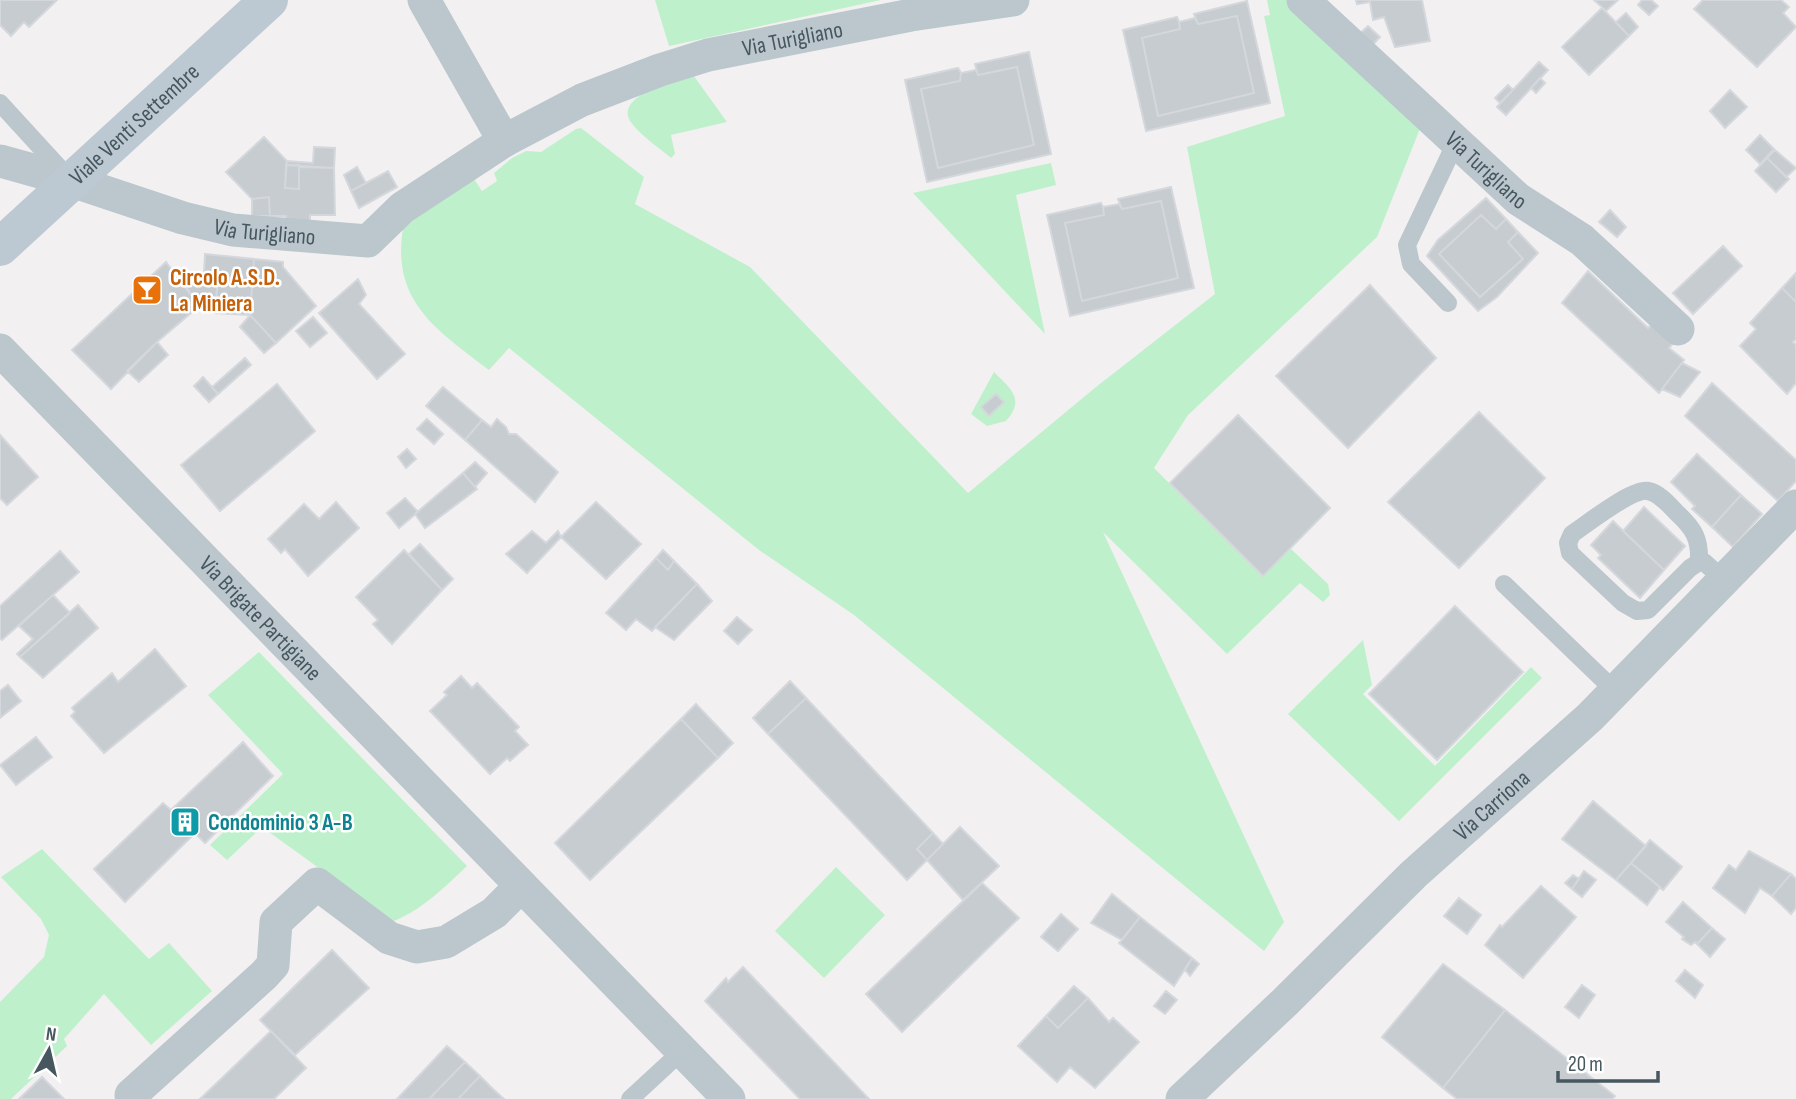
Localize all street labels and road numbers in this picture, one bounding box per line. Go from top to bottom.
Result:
street label: Via Turigliano [740,16,845,63]
street label: Viale Venti Settembre [64,58,206,191]
street label: Via Turigliano [1439,126,1532,216]
street label: Via Turigliano [211,213,317,252]
street label: Via Brigate Partigiane [193,550,327,687]
street label: Via Carriona [1448,764,1536,847]

